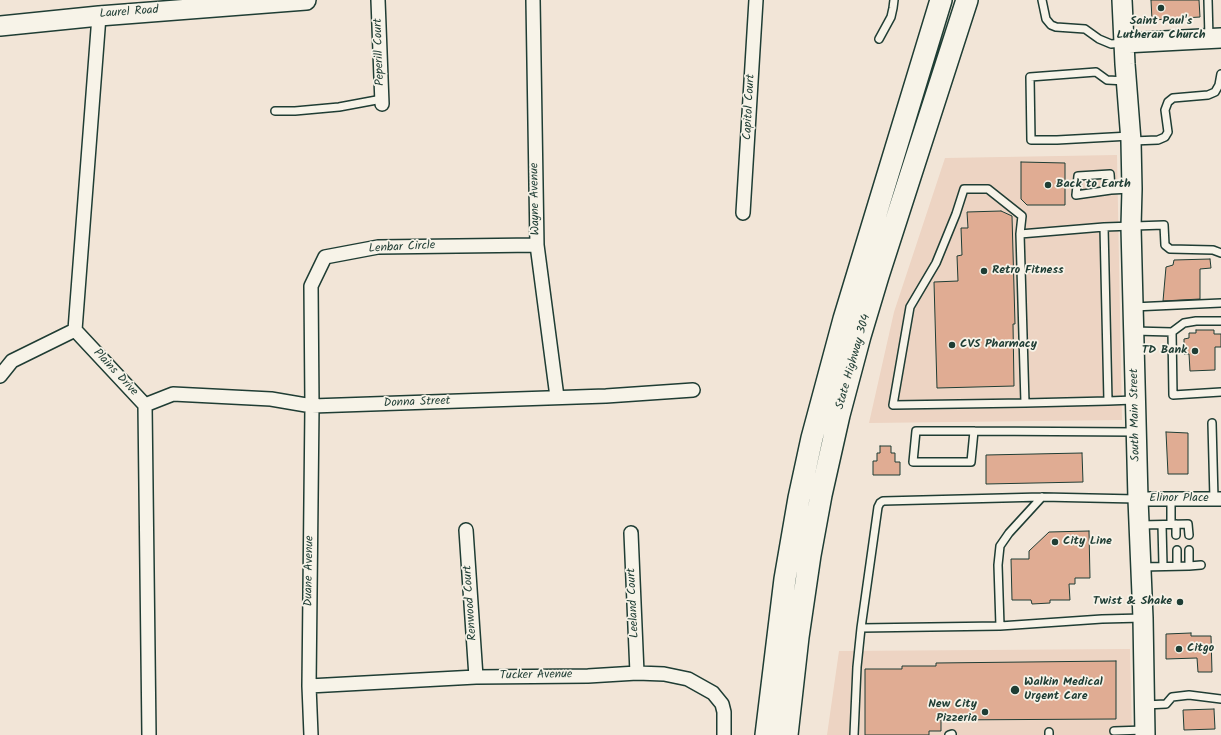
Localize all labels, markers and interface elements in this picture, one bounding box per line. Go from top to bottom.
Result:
marker: Saint Paul's Lutheran Church [1156,3,1166,13]
street label: Laurel Road [99,4,159,22]
place label: Saint Paul's Lutheran Church [1116,15,1206,43]
street label: Peperill Court [372,18,388,86]
street label: Capitol Court [741,74,759,140]
street label: Wayne Avenue [528,163,544,235]
place label: Back to Earth [1056,178,1131,192]
marker: Back to Earth [1043,180,1053,190]
street label: Lenbar Circle [368,239,436,257]
place label: Retro Fitness [992,264,1064,278]
marker: Retro Fitness [979,266,989,276]
street label: State Highway 304 [834,313,874,411]
place label: CVS Pharmacy [960,338,1037,352]
marker: CVS Pharmacy [947,340,957,350]
place label: TD Bank [1142,344,1187,358]
street label: Plains Drive [90,346,140,400]
marker: TD Bank [1190,346,1200,356]
street label: South Main Street [1128,368,1144,462]
street label: Donna Street [383,395,451,411]
street label: Elinor Place [1149,492,1209,506]
street label: Duane Avenue [302,535,318,607]
place label: City Line [1063,535,1112,549]
marker: City Line [1050,537,1060,547]
street label: Renwood Court [461,565,481,641]
street label: Leeland Court [625,568,643,638]
place label: Twist & Shake [1093,595,1172,609]
marker: Twist & Shake [1175,597,1185,607]
place label: Citgo [1187,642,1214,656]
marker: Citgo [1174,644,1184,654]
street label: Tucker Avenue [500,668,572,684]
place label: Walkin Medical Urgent Care [1024,676,1103,704]
marker: Walkin Medical Urgent Care [1009,684,1021,696]
place label: New City Pizzeria [928,698,977,726]
marker: New City Pizzeria [980,707,990,717]

